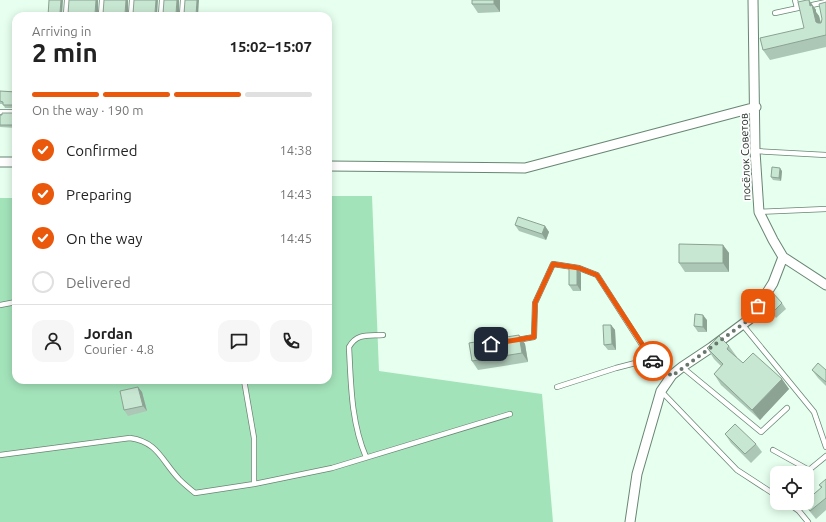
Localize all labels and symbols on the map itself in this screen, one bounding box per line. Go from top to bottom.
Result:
street label: посёлок Советов [737,113,753,201]
pin [741,289,775,323]
pin [474,327,508,361]
courier [633,341,673,381]

